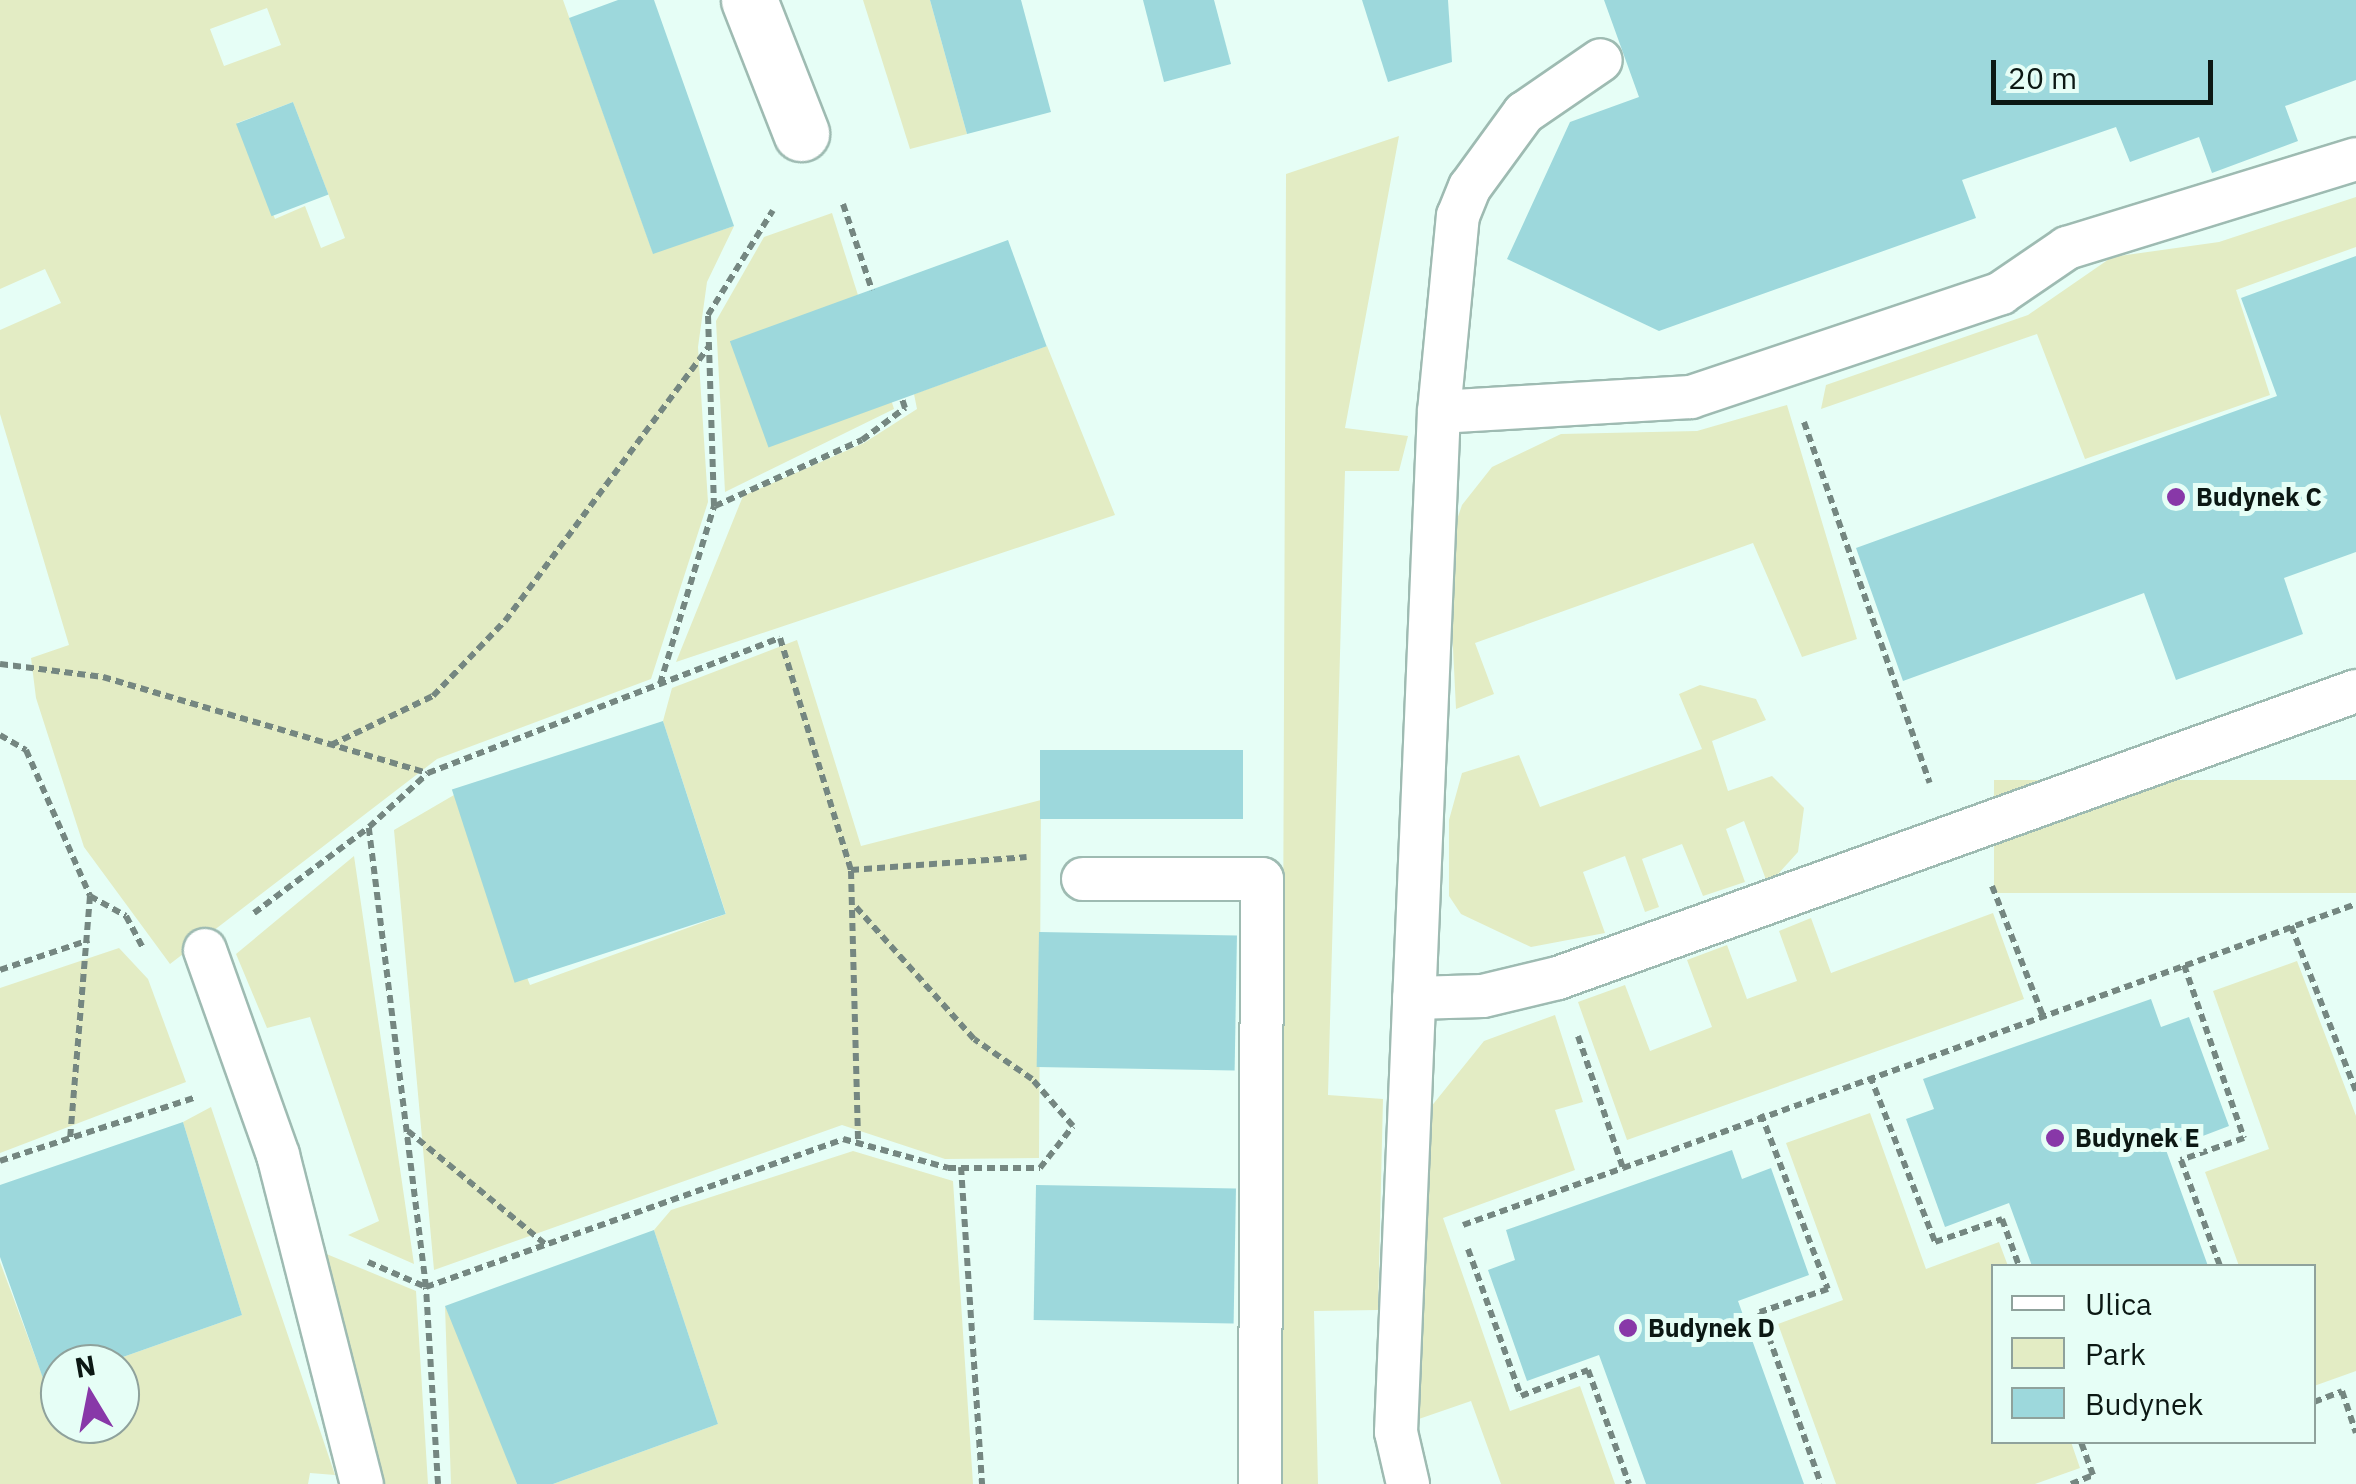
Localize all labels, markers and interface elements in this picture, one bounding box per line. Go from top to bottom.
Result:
scale bar [1996,40,2218,102]
text: 20 m [2008,58,2077,97]
place label: Budynek C [2196,482,2322,512]
marker: Budynek C [2165,486,2187,508]
place label: Budynek E [2075,1123,2200,1153]
marker: Budynek E [2044,1127,2066,1149]
legend [1991,1264,2316,1444]
text: Ulica [2085,1284,2152,1323]
place label: Budynek D [1648,1313,1775,1343]
marker: Budynek D [1617,1317,1639,1339]
text: Park [2085,1334,2146,1373]
north arrow [40,1344,140,1444]
text: N [72,1346,98,1386]
text: Budynek [2085,1384,2203,1423]

